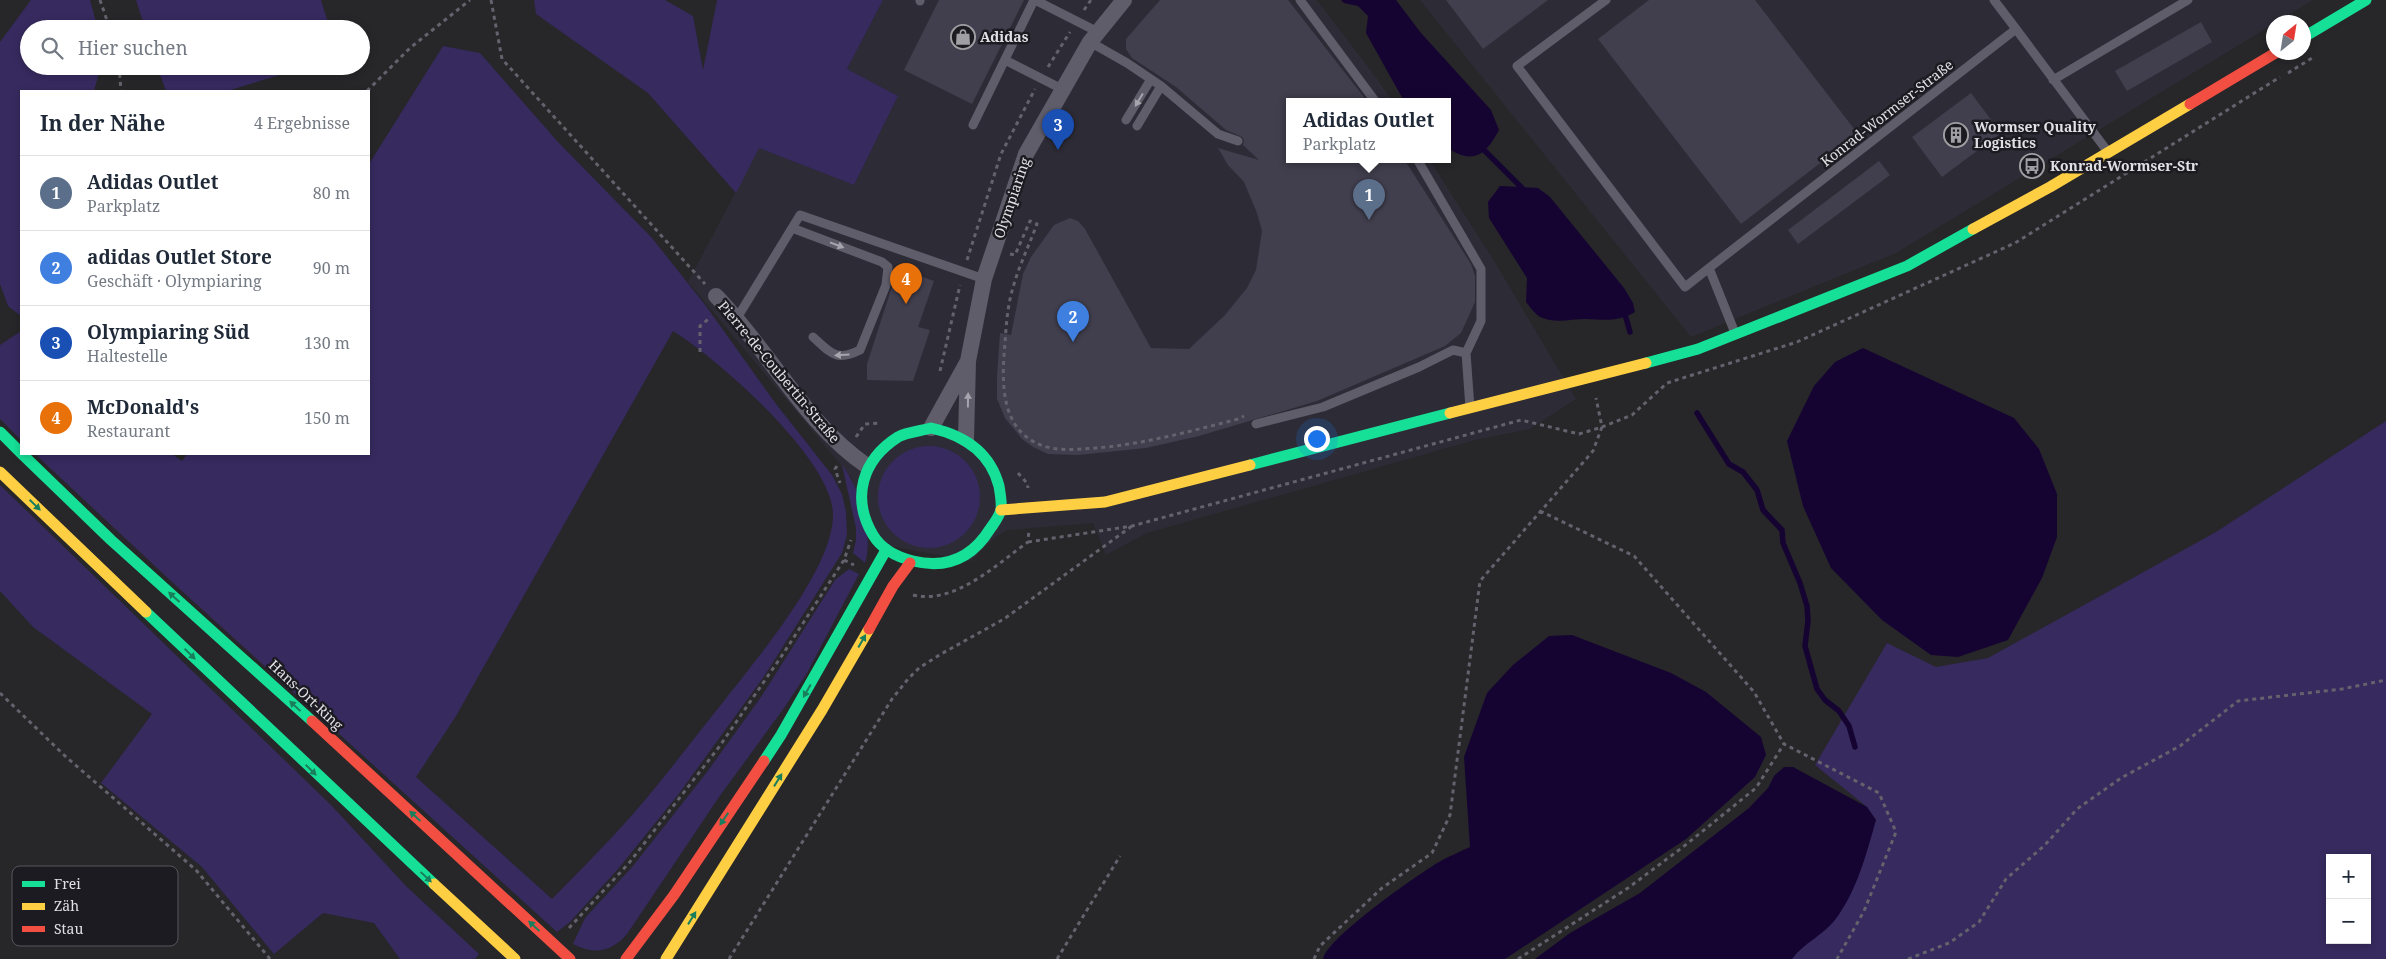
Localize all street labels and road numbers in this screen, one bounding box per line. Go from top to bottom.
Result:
street label: Konrad-Wormser-Straße [1816,55,1957,170]
street label: Olympiaring [989,154,1034,241]
street label: Pierre-de-Coubertin-Straße [714,297,845,447]
street label: Hans-Ort-Ring [265,655,348,734]

